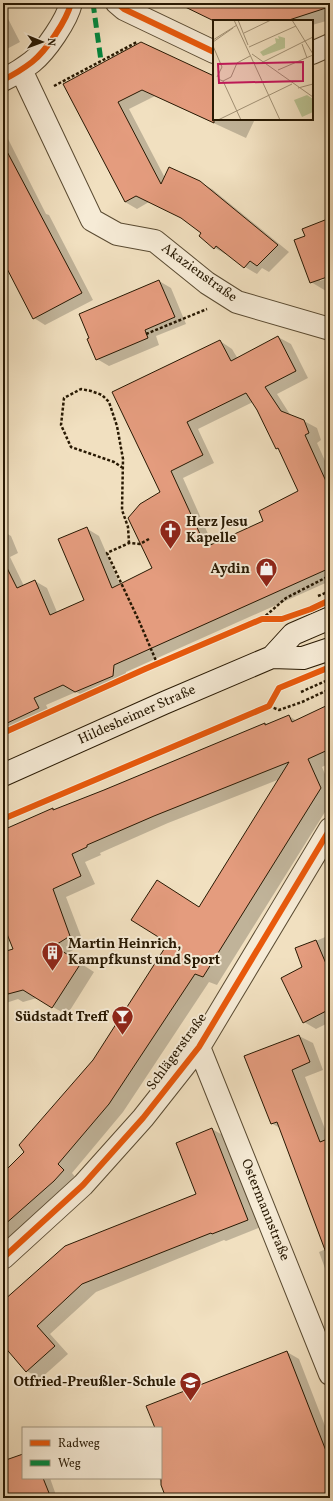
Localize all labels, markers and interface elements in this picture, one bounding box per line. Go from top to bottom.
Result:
inset map [213,20,313,120]
north arrow [22,22,62,62]
text: N [43,38,58,46]
street label: Akazienstraße [157,239,241,307]
place label: Herz Jesu Kapelle [186,513,248,548]
church icon: Herz Jesu Kapelle [157,517,183,550]
shop icon: Aydin [253,556,279,589]
place label: Aydin [211,560,250,579]
street label: Hildesheimer Straße [75,680,199,749]
place label: Martin Heinrich, Kampfkunst und Sport [68,935,220,970]
building icon: Martin Heinrich, Kampfkunst und Sport [40,939,66,972]
bar icon: Südstadt Treff [110,1004,136,1037]
place label: Südstadt Treff [15,1008,110,1027]
street label: Schlägerstraße [142,1009,212,1095]
street label: Ostermannstraße [236,1156,294,1264]
school or university icon: Otfried-Preußler-Schule [178,1369,204,1402]
place label: Otfried-Preußler-Schule [14,1373,176,1392]
legend [22,1427,162,1479]
text: Radweg [58,1436,100,1452]
text: Weg [58,1456,81,1472]

